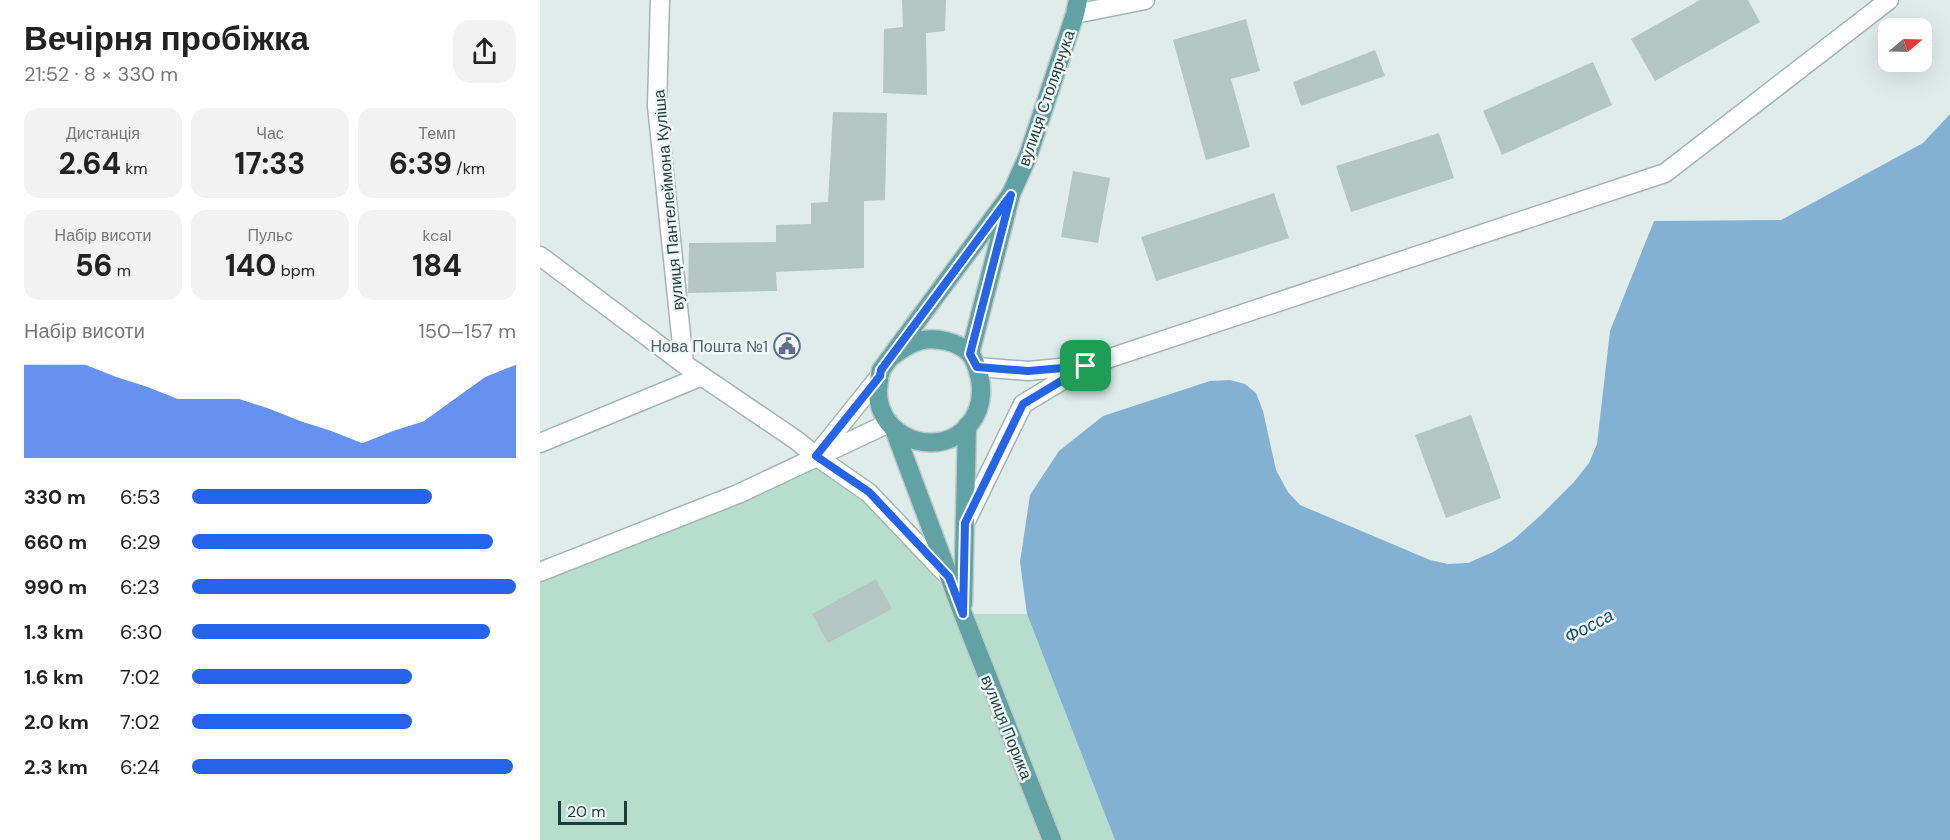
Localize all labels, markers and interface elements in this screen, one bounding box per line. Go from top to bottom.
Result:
text: Вечірня пробіжка [24,17,309,60]
north arrow [1878,18,1932,72]
map controls [1878,18,1932,72]
button: share [453,20,516,83]
street label: вулиця Столярчука [1013,27,1080,169]
text: 21:52 · 8 × 330 m [24,61,178,87]
street label: вулиця Пантелеймона Куліша [648,89,689,311]
text: Дистанція [66,123,140,144]
text: Час [256,123,284,144]
text: Темп [418,123,456,144]
text: 2.64 [58,144,121,183]
text: 17:33 [235,144,305,183]
text: 6:39 [389,144,452,183]
text: km [121,158,148,179]
text: /km [452,158,485,179]
text: Набір висоти [55,225,151,246]
text: Пульс [248,225,292,246]
text: kcal [423,225,451,246]
text: 56 [75,246,113,285]
text: 140 [225,246,277,285]
text: 184 [412,246,462,285]
text: m [113,260,131,281]
text: bpm [277,260,315,281]
text: Набір висоти [24,318,145,344]
text: 150–157 m [419,318,516,344]
public building icon: Нова Пошта №1 [772,331,802,361]
place label: Нова Пошта №1 [650,336,768,357]
pin [1060,340,1111,391]
icon: arrive [1069,349,1102,382]
text: 330 m [24,484,86,510]
text: 6:53 [120,484,161,510]
text: 660 m [24,529,87,555]
text: 6:29 [120,529,160,555]
text: 990 m [24,574,87,600]
text: 6:23 [120,574,160,600]
water label: Фосса [1560,603,1618,649]
text: 1.3 km [24,619,83,645]
text: 6:30 [120,619,162,645]
text: 1.6 km [24,664,83,690]
text: 7:02 [120,664,160,690]
street label: вулиця Порика [976,672,1037,783]
text: 2.0 km [24,709,89,735]
text: 7:02 [120,709,160,735]
text: 2.3 km [24,754,88,780]
text: 6:24 [120,754,160,780]
scale bar [558,798,627,826]
text: 20 m [567,801,606,822]

